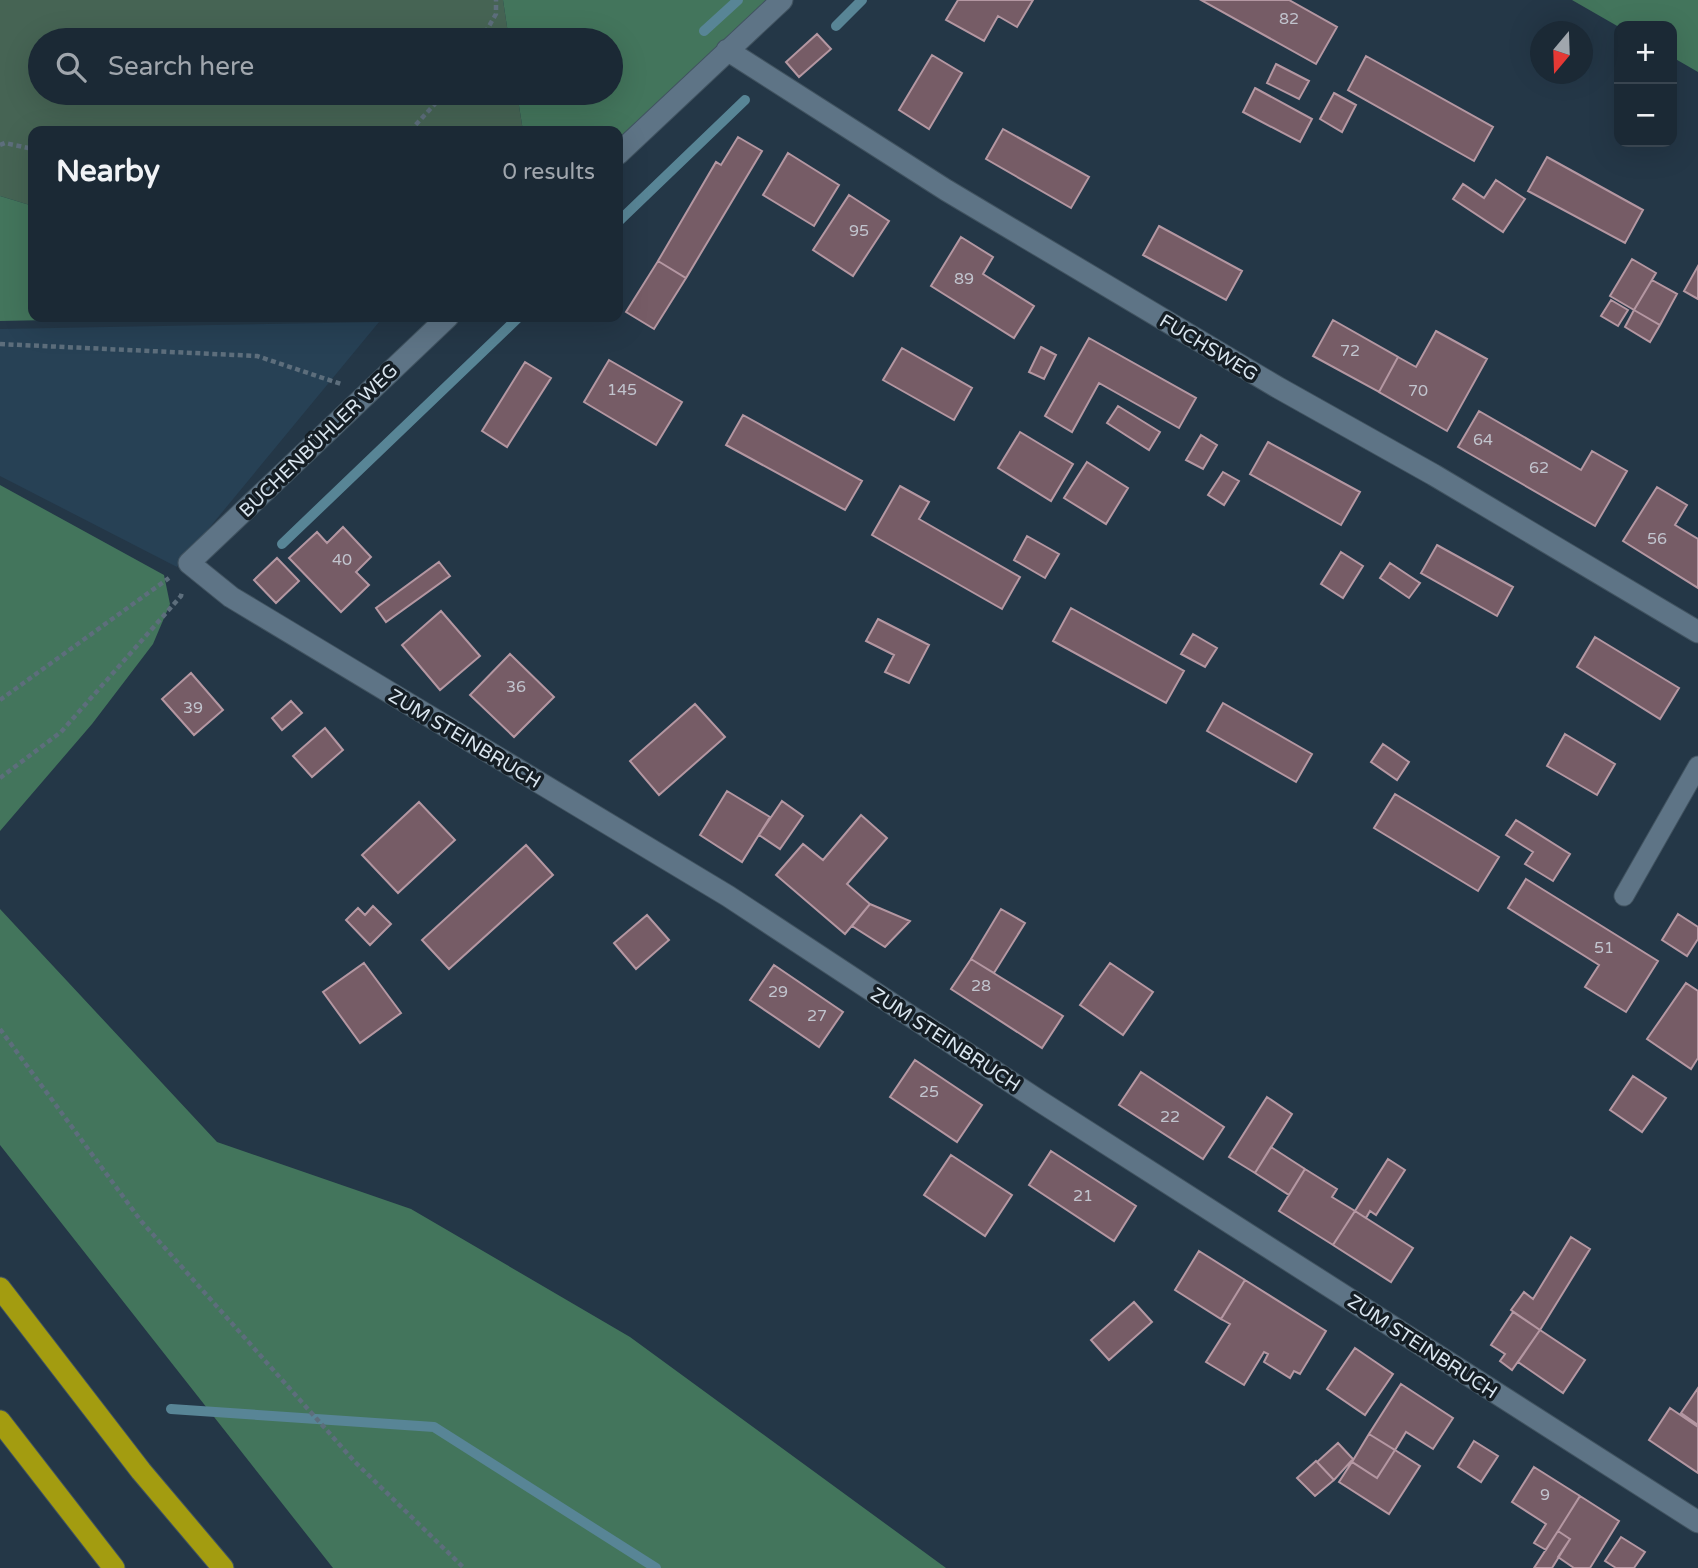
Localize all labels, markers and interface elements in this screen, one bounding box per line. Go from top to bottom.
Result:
house number: 82 [1279,9,1299,29]
north arrow [1530,21,1593,84]
map controls [1614,21,1677,147]
button: + [1614,21,1677,84]
search box [28,28,623,105]
icon: search [52,48,90,86]
text: Search here [108,51,254,82]
button: − [1614,84,1677,147]
text: Nearby [56,153,160,190]
text: 0 results [502,158,595,186]
house number: 95 [849,221,869,241]
house number: 89 [954,269,974,289]
street label: FUCHSWEG [1155,310,1262,386]
house number: 72 [1340,341,1360,361]
street label: BUCHENBÜHLER WEG [235,359,402,522]
house number: 145 [607,380,637,400]
house number: 70 [1408,381,1428,401]
house number: 64 [1473,430,1493,450]
house number: 62 [1529,458,1549,478]
house number: 56 [1647,529,1667,549]
house number: 40 [332,550,352,570]
house number: 36 [506,677,526,697]
street label: ZUM STEINBRUCH [384,685,545,793]
house number: 39 [183,698,203,718]
house number: 51 [1594,938,1614,958]
house number: 28 [971,976,991,996]
house number: 29 [768,982,788,1002]
street label: ZUM STEINBRUCH [867,983,1024,1096]
house number: 27 [807,1006,827,1026]
house number: 25 [919,1082,939,1102]
house number: 22 [1160,1107,1180,1127]
house number: 21 [1073,1186,1093,1206]
street label: ZUM STEINBRUCH [1344,1290,1501,1403]
house number: 9 [1540,1485,1550,1505]

